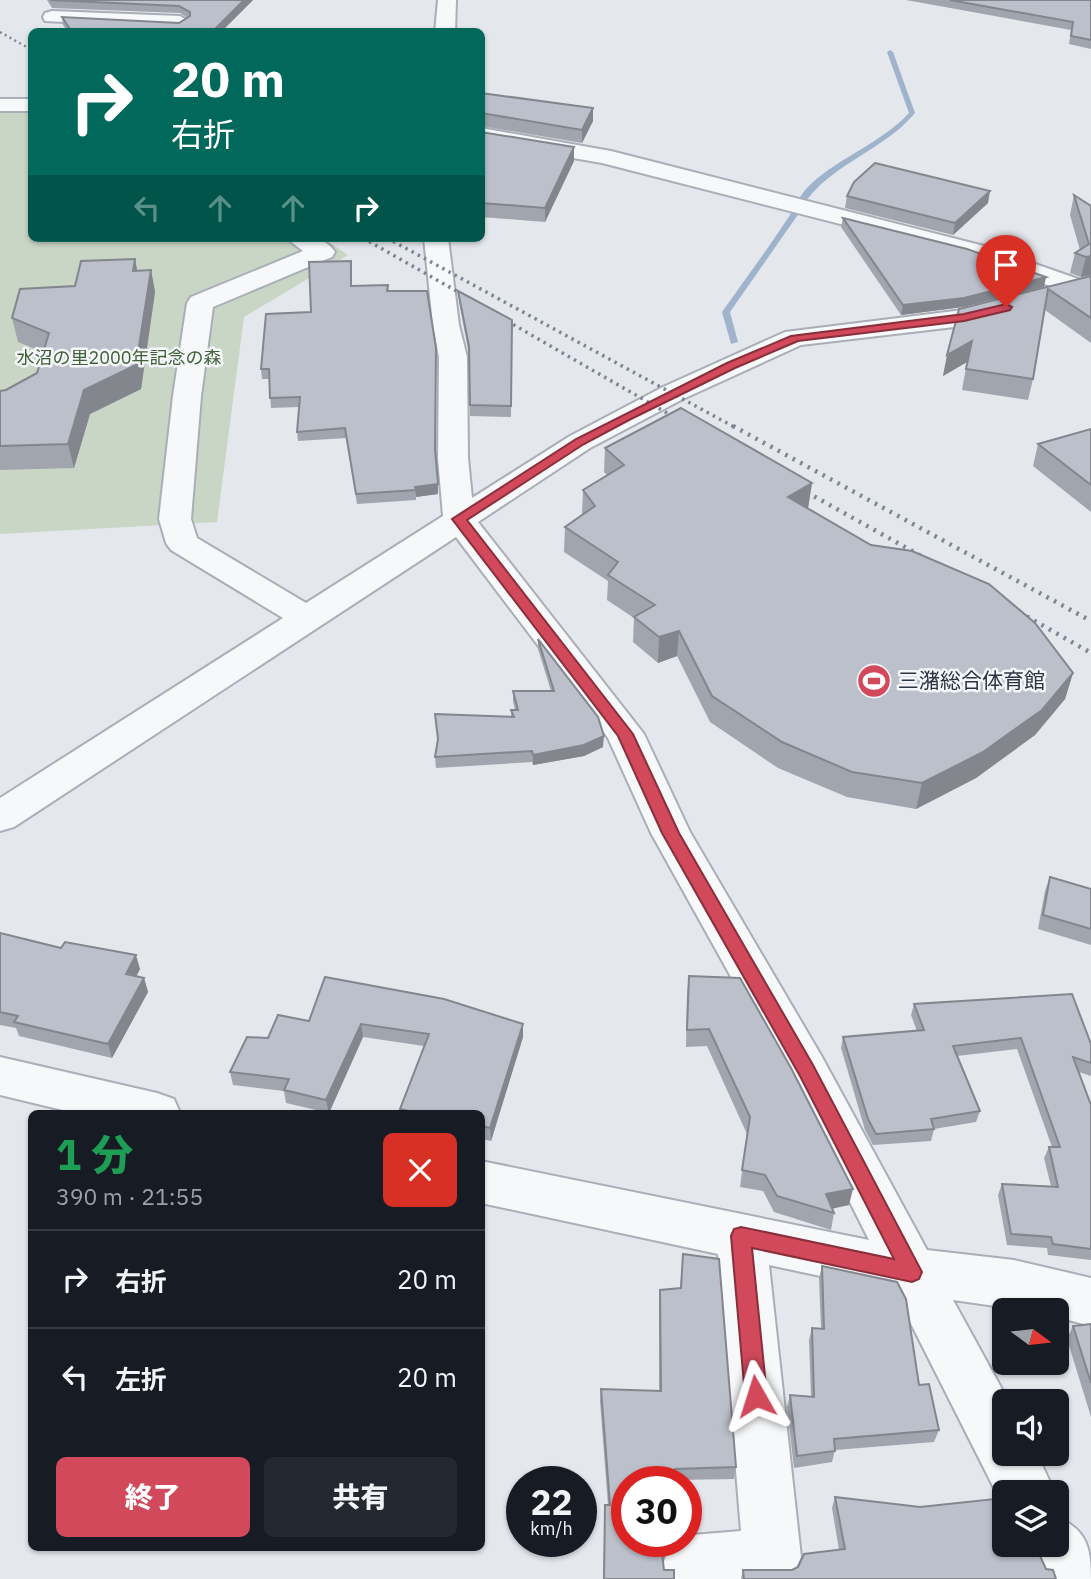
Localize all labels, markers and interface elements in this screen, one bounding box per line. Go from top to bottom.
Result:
text: 20 m [171,47,285,110]
icon: right [56,56,147,147]
text: 右折 [171,113,235,155]
icon: left [128,189,166,227]
icon: ahead [201,189,239,227]
icon: ahead [274,189,312,227]
icon: right [347,189,385,227]
pin [976,235,1036,307]
icon: arrive [987,246,1025,284]
park label: 水沼の里2000年記念の森 [16,346,222,369]
sports icon: 三潴総合体育館 [855,662,893,700]
place label: 三潴総合体育館 [898,666,1045,694]
text: 1 分 [56,1127,133,1182]
button: close [383,1133,457,1207]
text: 390 m · 21:55 [56,1181,203,1211]
icon: right [56,1260,94,1298]
text: 20 m [397,1262,457,1296]
text: 右折 [115,1264,167,1298]
north arrow [992,1298,1069,1376]
map controls [992,1298,1069,1557]
icon: left [56,1358,94,1396]
position arrow [719,1359,793,1433]
text: 20 m [397,1360,457,1394]
text: 左折 [115,1362,167,1396]
button: sound [992,1389,1069,1466]
button: 終了 [56,1457,250,1537]
button: 共有 [264,1457,457,1537]
speed limit sign: 30 [611,1466,702,1557]
text: 22 [530,1479,573,1525]
button: layers [992,1480,1069,1557]
text: km/h [530,1517,573,1540]

